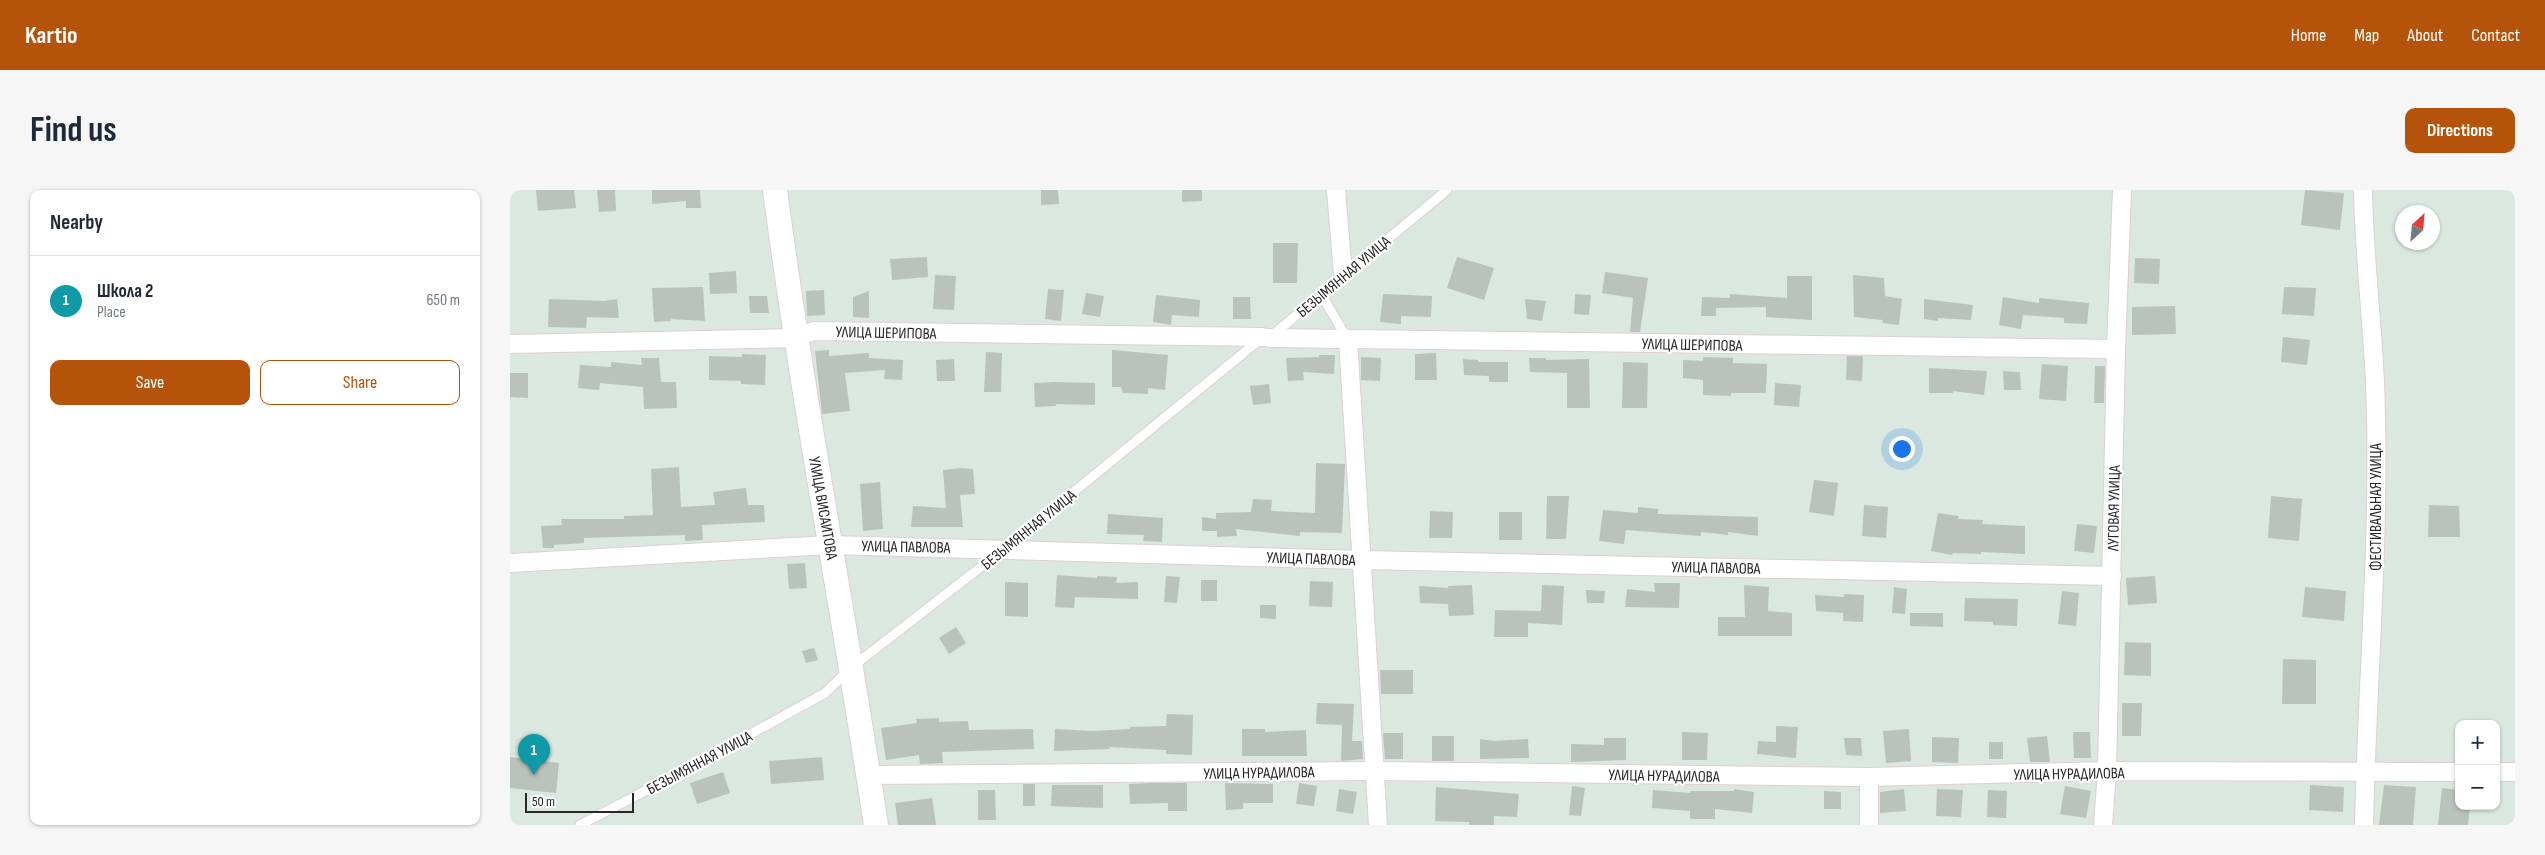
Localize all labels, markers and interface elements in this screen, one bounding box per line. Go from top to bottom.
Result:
text: Kartio [25,21,77,50]
text: Home [2291,25,2326,46]
text: Map [2354,25,2379,46]
text: About [2407,25,2443,46]
text: Contact [2471,25,2520,46]
button: Directions [2405,108,2515,153]
text: Find us [30,109,117,152]
north arrow [2395,205,2440,250]
text: Nearby [50,210,103,235]
street label: БЕЗЫМЯННАЯ УЛИЦА [1293,232,1395,322]
text: Школа 2 [97,280,153,303]
text: 1 [63,291,69,310]
text: 650 m [427,291,460,310]
text: Place [97,303,126,322]
street label: УЛИЦА ШЕРИПОВА [835,323,937,344]
street label: УЛИЦА ШЕРИПОВА [1641,335,1743,356]
button: Save [50,360,250,405]
button: Share [260,360,460,405]
your location [1889,436,1915,462]
street label: ФЕСТИВАЛЬНАЯ УЛИЦА [2367,443,2386,571]
street label: УЛИЦА ВИСАИТОВА [804,455,841,562]
street label: ЛУГОВАЯ УЛИЦА [2104,465,2125,552]
street label: БЕЗЫМЯННАЯ УЛИЦА [978,486,1080,574]
street label: УЛИЦА ПАВЛОВА [861,537,951,558]
street label: УЛИЦА ПАВЛОВА [1266,548,1356,571]
street label: УЛИЦА ПАВЛОВА [1671,558,1761,579]
map controls [2455,720,2500,810]
button: + [2455,720,2500,765]
street label: БЕЗЫМЯННАЯ УЛИЦА [644,727,756,799]
pin: 1 [518,734,550,775]
street label: УЛИЦА НУРАДИЛОВА [1203,763,1315,784]
street label: УЛИЦА НУРАДИЛОВА [2013,764,2125,785]
button: − [2455,765,2500,810]
street label: УЛИЦА НУРАДИЛОВА [1608,766,1720,787]
scale bar [525,790,634,813]
text: 50 m [532,793,555,810]

